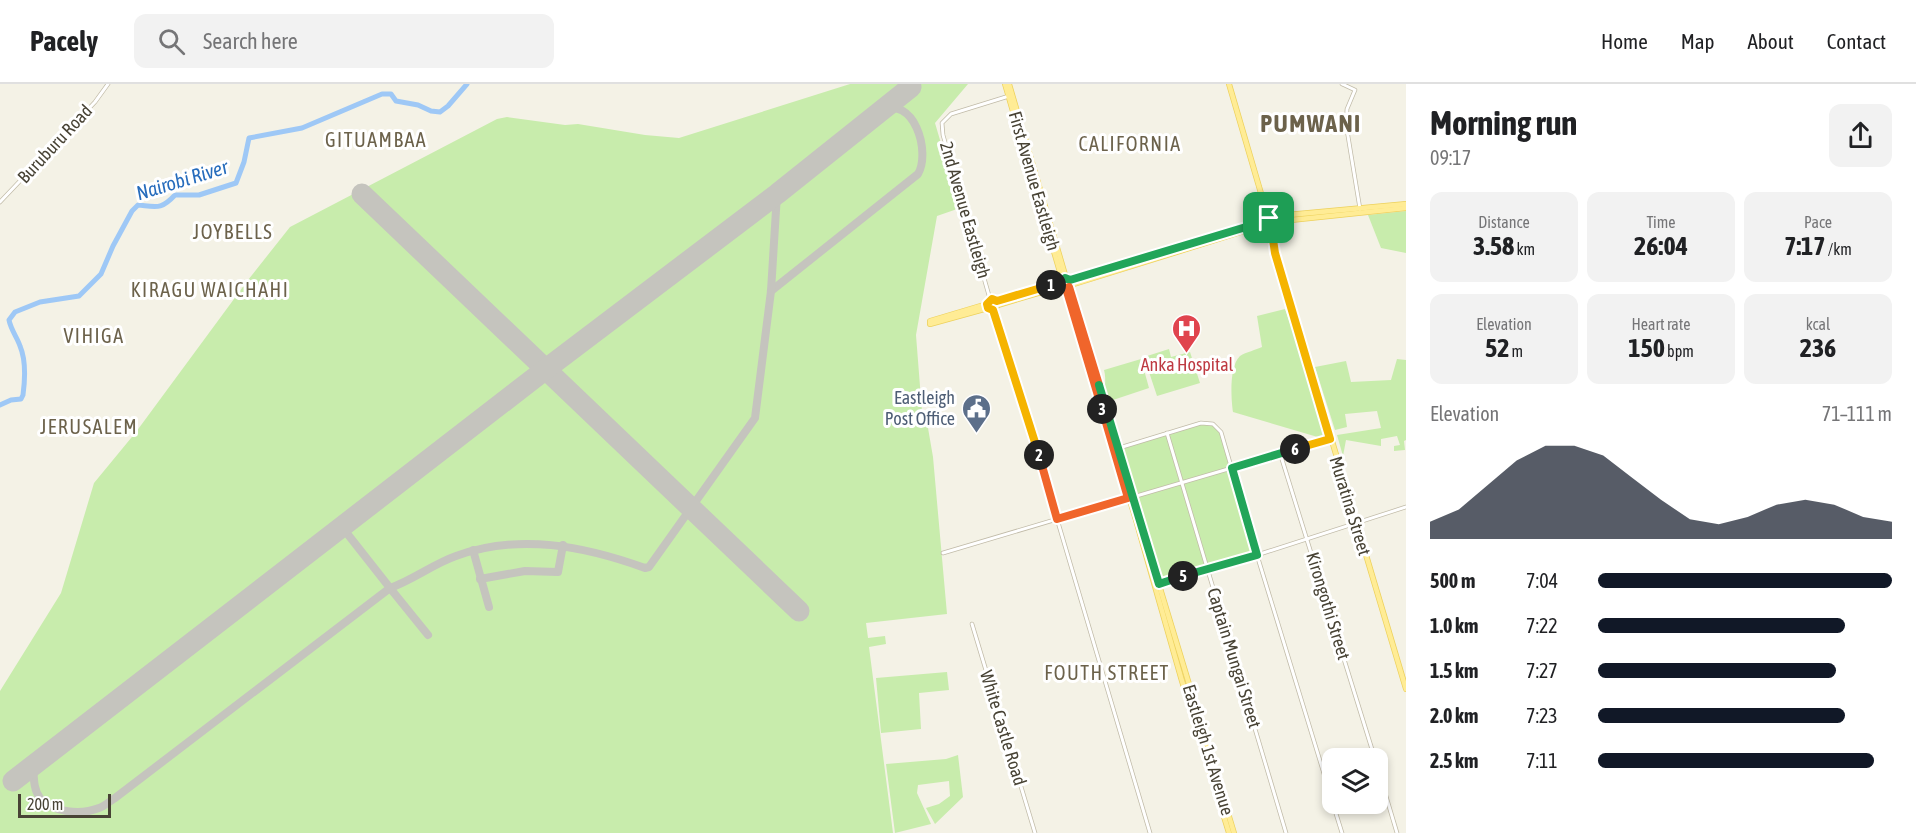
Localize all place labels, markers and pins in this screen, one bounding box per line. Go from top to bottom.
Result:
pin [1243,192,1294,243]
pin: 1 [1036,270,1066,300]
hospital icon: Anka Hospital [1171,312,1203,354]
place label: Anka Hospital [1141,354,1234,375]
place label: Eastleigh Post Office [885,387,955,429]
public building icon: Eastleigh Post Office [960,392,992,434]
pin: 3 [1087,394,1117,424]
pin: 6 [1280,434,1310,464]
pin: 2 [1024,440,1054,470]
pin: 5 [1168,561,1198,591]

